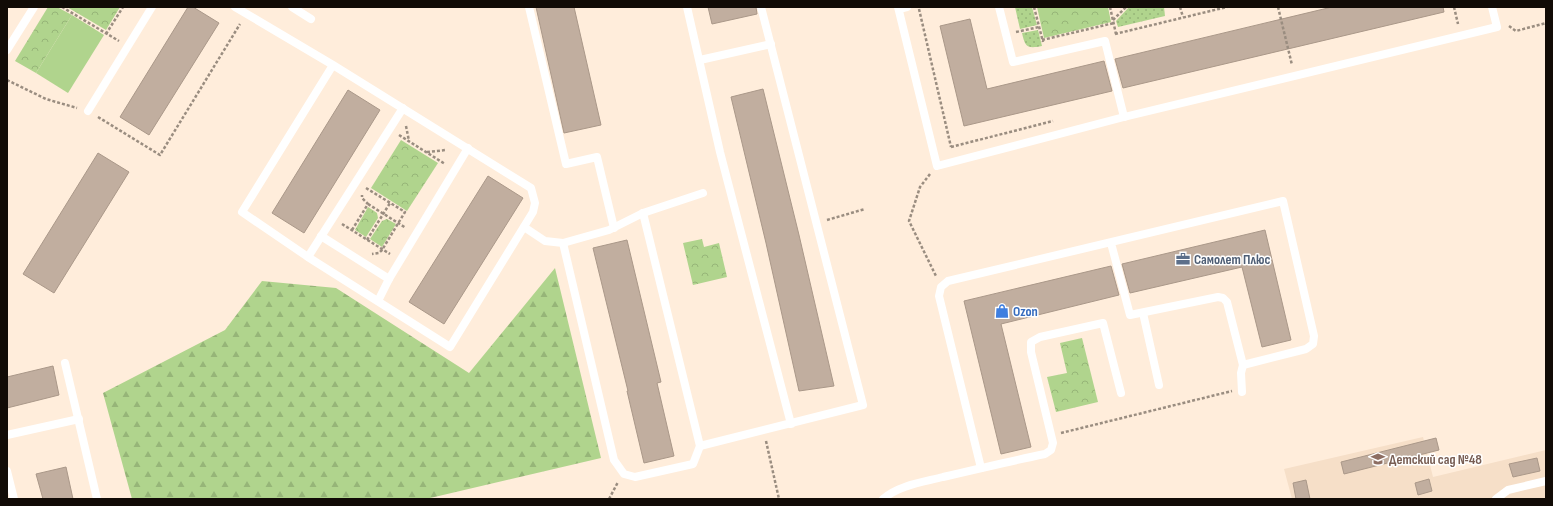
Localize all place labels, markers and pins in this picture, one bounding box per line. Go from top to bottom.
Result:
office icon: Самолет Плюс [1175,251,1191,267]
place label: Самолет Плюс [1194,251,1270,268]
shop icon: Ozon [994,303,1010,319]
place label: Ozon [1013,303,1038,320]
school or university icon: Детский сад №48 [1370,451,1386,467]
place label: Детский сад №48 [1389,451,1482,468]

